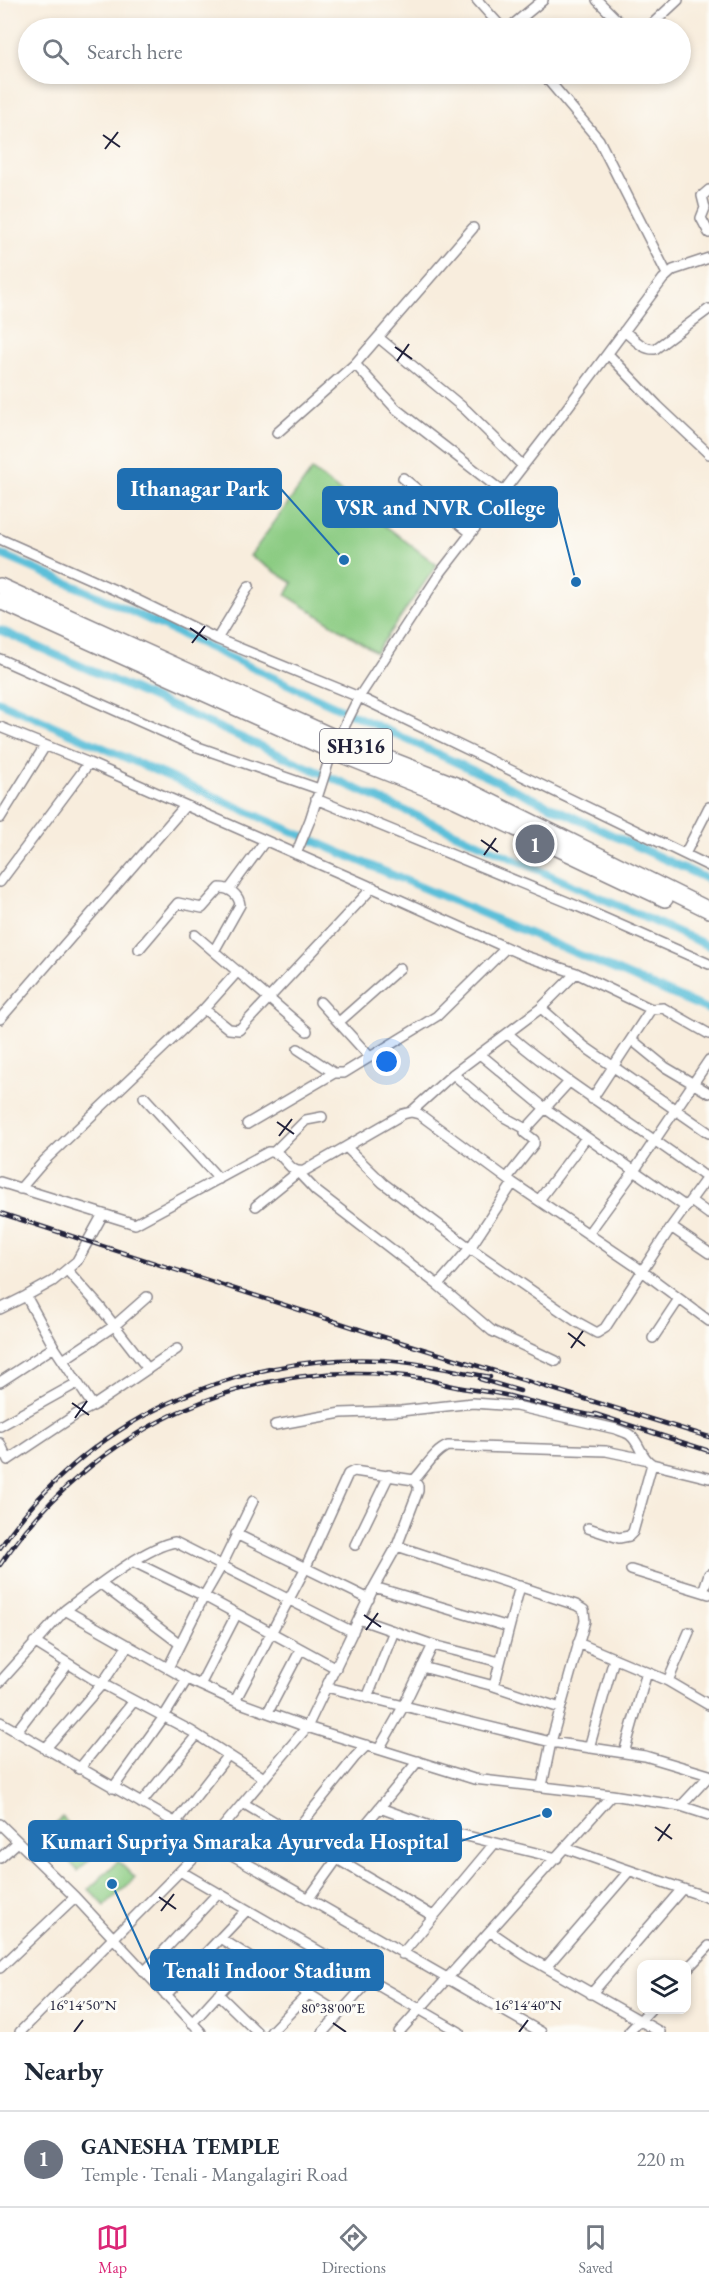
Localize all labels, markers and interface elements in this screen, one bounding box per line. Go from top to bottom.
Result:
search box [18,18,691,84]
icon: search [39,35,72,68]
text: Search here [87,37,182,66]
callout: Ithanagar Park [118,469,281,509]
text: Ithanagar Park [131,474,270,503]
callout: VSR and NVR College [323,487,557,527]
text: VSR and NVR College [335,493,545,522]
road number: SH316 [320,729,392,763]
pin: 1 [516,822,554,866]
your location [372,1047,401,1076]
callout: Kumari Supriya Smaraka Ayurveda Hospital [29,1821,461,1861]
text: Kumari Supriya Smaraka Ayurveda Hospital [41,1827,449,1856]
callout: Tenali Indoor Stadium [151,1950,383,1990]
text: Tenali Indoor Stadium [163,1956,371,1985]
map controls [637,1960,691,2014]
button: layers [637,1960,691,2014]
text: 16°14'50"N [49,1995,117,2014]
text: 16°14'40"N [494,1995,562,2014]
text: 80°38'00"E [301,1998,366,2017]
text: Nearby [24,2054,104,2088]
text: GANESHA TEMPLE [81,2132,279,2161]
text: 1 [38,2146,49,2172]
text: 220 m [637,2146,685,2172]
text: Temple · Tenali - Mangalagiri Road [81,2161,348,2187]
tab: Map [96,2221,129,2278]
tab: Directions [322,2221,386,2278]
tab: Saved [578,2221,613,2278]

